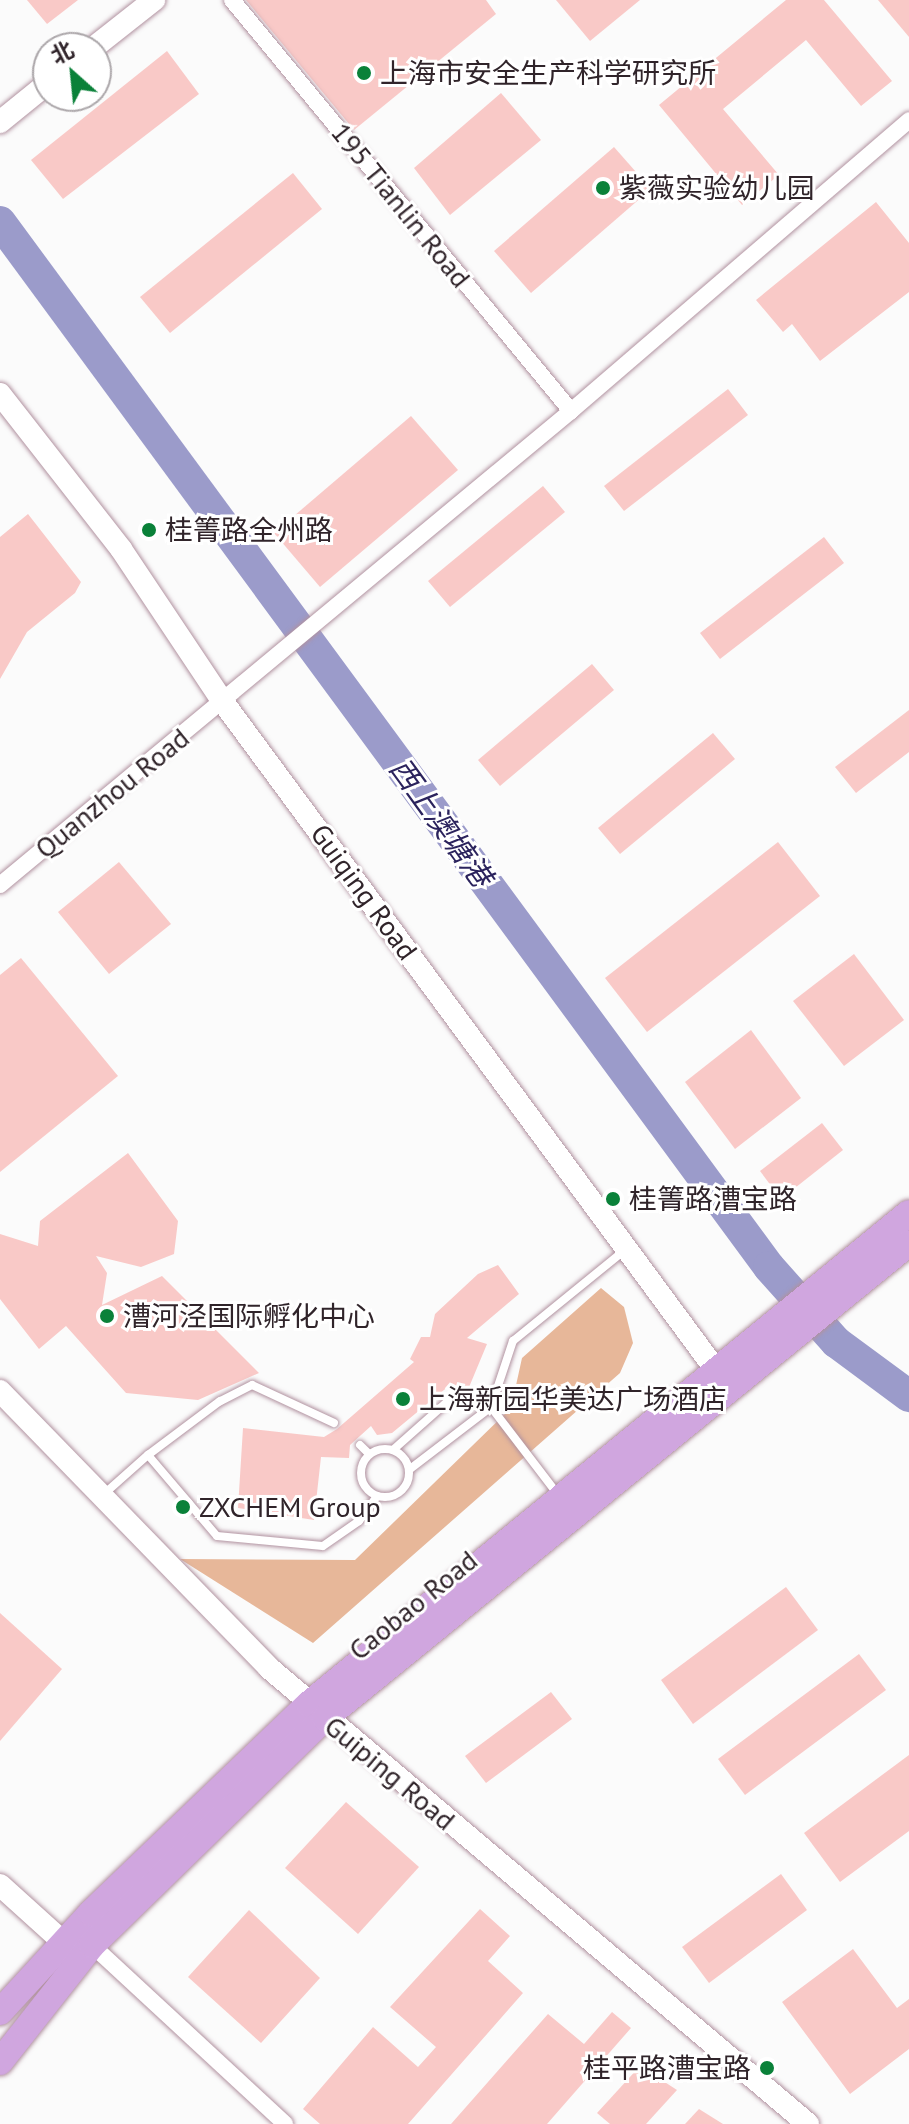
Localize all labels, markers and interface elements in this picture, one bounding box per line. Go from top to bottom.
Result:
north arrow [32,32,112,112]
text: 北 [46,35,78,70]
place label: 上海市安全生产科学研究所 [380,56,716,90]
marker: 上海市安全生产科学研究所 [355,64,373,82]
street label: 195 Tianlin Road [324,115,478,295]
place label: 紫薇实验幼儿园 [619,171,815,205]
marker: 紫薇实验幼儿园 [594,179,612,197]
place label: 桂箐路全州路 [165,513,333,547]
marker: 桂箐路全州路 [140,521,158,539]
street label: Quanzhou Road [28,721,196,865]
water label: 西上澳塘港 [382,751,500,893]
street label: Guiqing Road [304,818,424,966]
place label: 桂箐路漕宝路 [629,1182,797,1216]
marker: 桂箐路漕宝路 [604,1190,622,1208]
place label: 漕河泾国际孵化中心 [123,1299,375,1333]
marker: 漕河泾国际孵化中心 [98,1307,116,1325]
place label: 上海新园华美达广场酒店 [419,1382,727,1416]
marker: 上海新园华美达广场酒店 [394,1390,412,1408]
place label: ZXCHEM Group [199,1490,381,1524]
marker: ZXCHEM Group [174,1498,192,1516]
street label: Caobao Road [342,1543,484,1667]
street label: Guiping Road [318,1709,462,1837]
place label: 桂平路漕宝路 [583,2051,751,2085]
marker: 桂平路漕宝路 [758,2059,776,2077]

